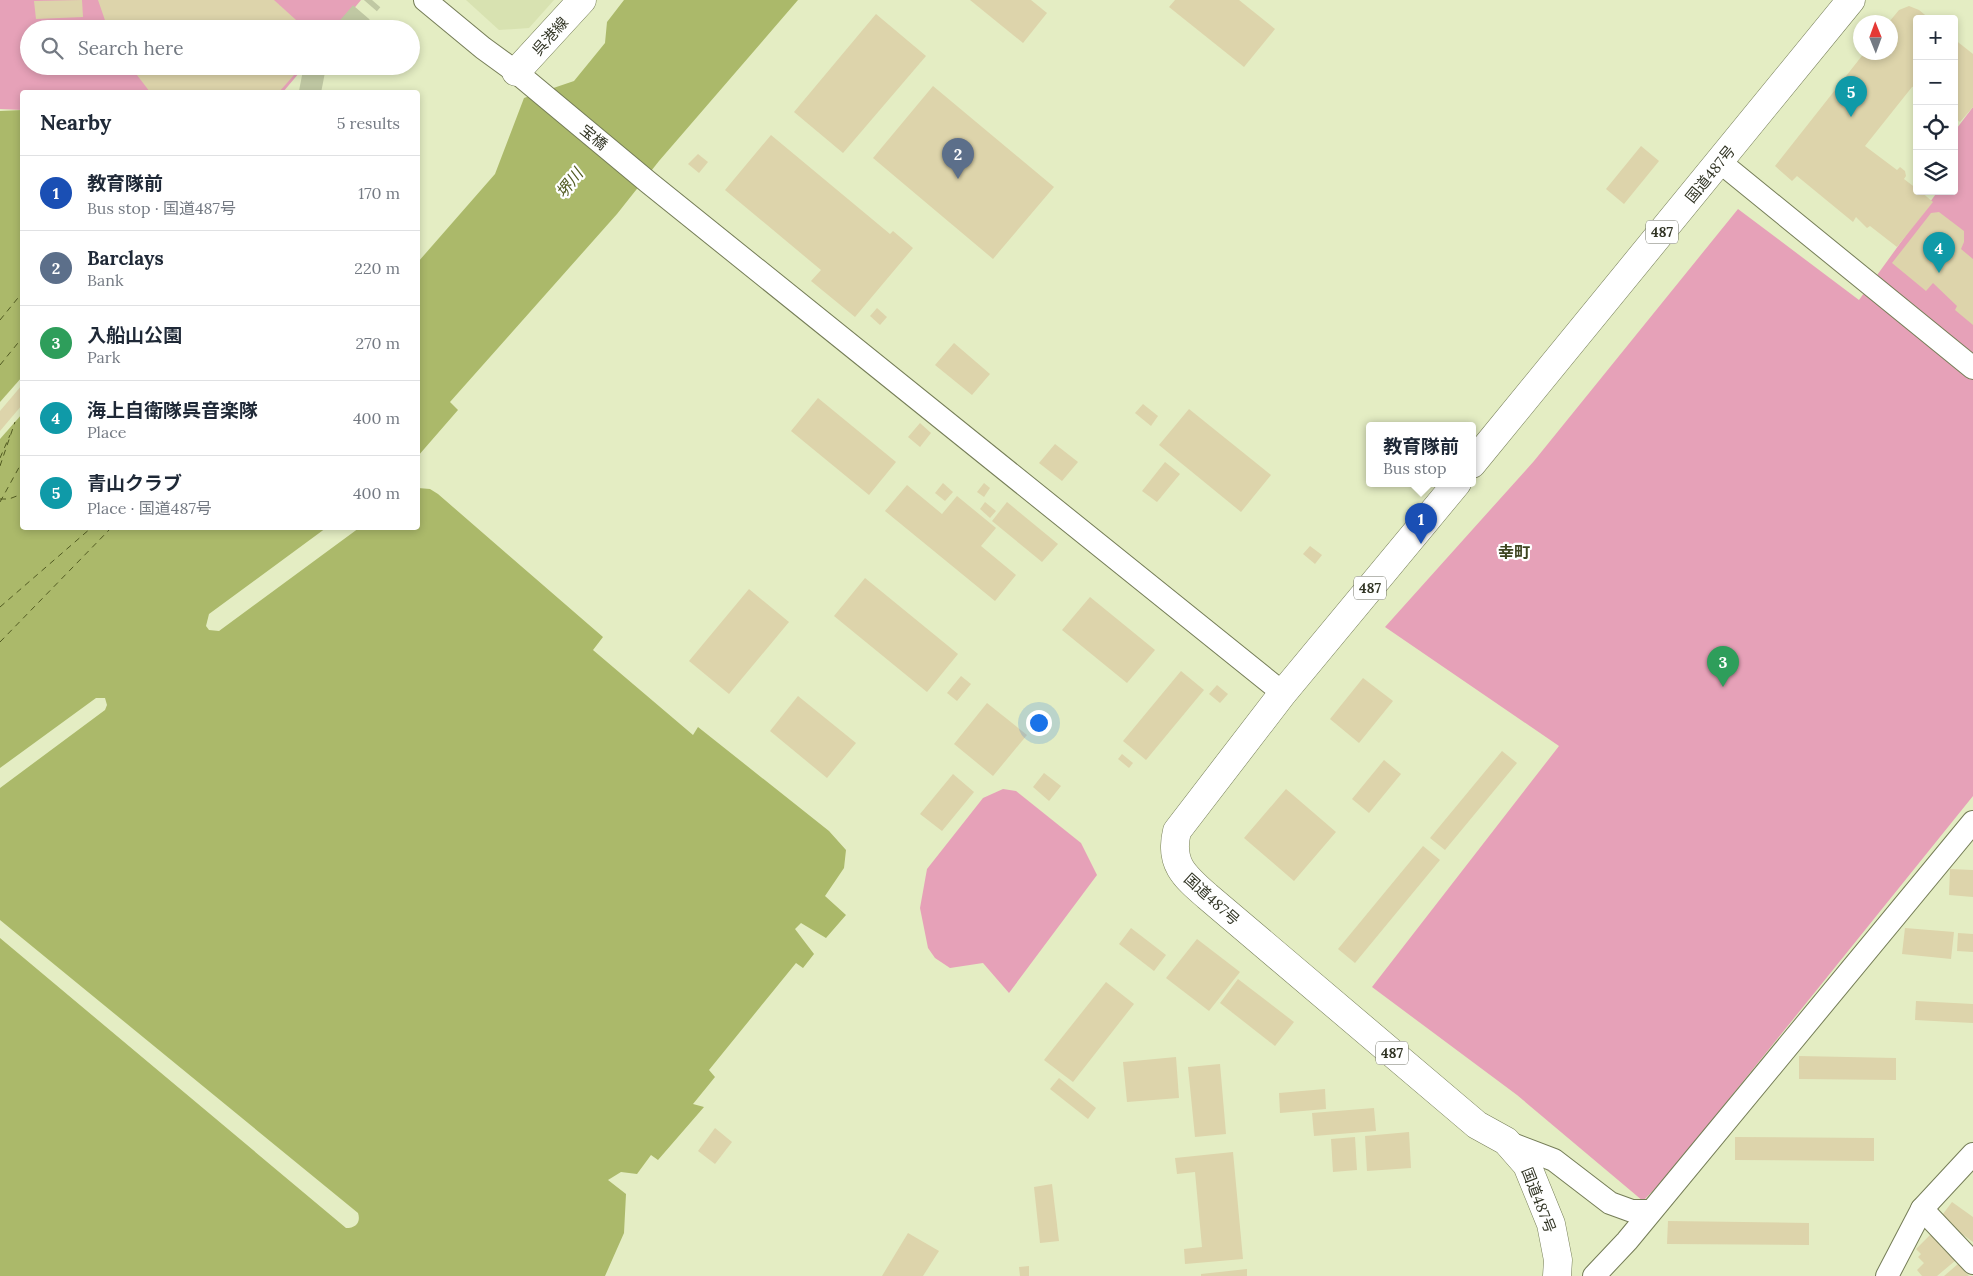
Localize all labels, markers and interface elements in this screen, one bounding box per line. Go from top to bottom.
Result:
street label: 呉港線 [528,13,572,59]
north arrow [1853,15,1898,60]
map controls [1913,15,1958,195]
button: + [1913,15,1958,60]
search box [20,20,420,75]
icon: search [38,34,66,62]
text: Search here [78,36,184,60]
button: − [1913,60,1958,105]
pin: 5 [1835,76,1867,117]
button: locate [1913,105,1958,150]
text: Nearby [40,109,111,136]
text: 5 results [337,113,400,133]
street label: 宝橋 [576,120,612,154]
pin: 2 [942,138,974,179]
street label: 国道487号 [1681,141,1739,207]
button: layers [1913,150,1958,195]
water label: 堺川 [551,163,588,202]
text: 教育隊前 [87,171,163,195]
text: 1 [53,183,59,203]
text: 170 m [358,183,400,203]
text: Bus stop · 国道487号 [87,198,236,218]
road number: 487 [1646,220,1678,243]
pin: 4 [1923,232,1955,273]
text: Barclays [87,246,164,270]
text: 2 [52,258,60,278]
text: 220 m [354,258,400,278]
text: Bank [87,270,124,290]
text: 入船山公園 [87,323,182,347]
text: 3 [52,333,60,353]
text: 270 m [356,333,400,353]
text: Park [87,347,120,367]
text: 海上自衛隊呉音楽隊 [87,398,258,422]
text: 4 [52,408,60,428]
text: 400 m [353,408,400,428]
text: Place [87,422,126,442]
popup [1366,422,1476,487]
text: 教育隊前 [1383,434,1459,458]
text: Bus stop [1383,458,1447,478]
text: 青山クラブ [87,471,182,495]
text: 5 [52,483,60,503]
text: 400 m [353,483,400,503]
text: Place · 国道487号 [87,498,212,518]
pin: 1 [1405,503,1437,544]
district label: 幸町 [1498,542,1530,562]
road number: 487 [1354,576,1386,600]
pin: 3 [1707,646,1739,687]
your location [1026,710,1052,736]
street label: 国道487号 [1180,869,1244,929]
road number: 487 [1376,1042,1408,1064]
street label: 国道487号 [1518,1165,1560,1235]

